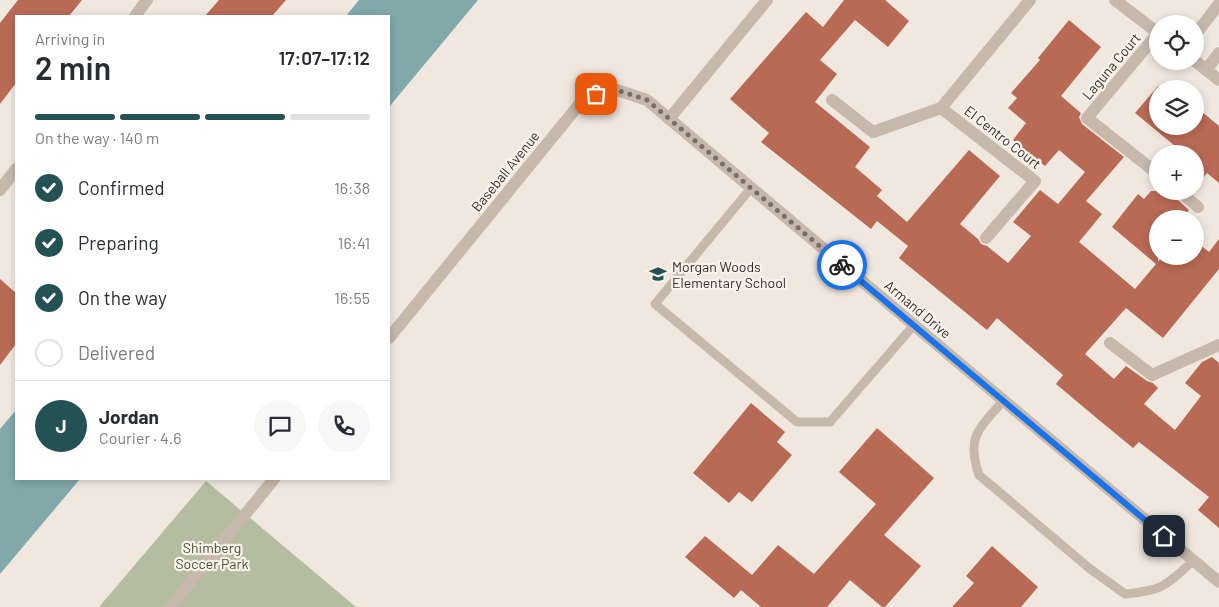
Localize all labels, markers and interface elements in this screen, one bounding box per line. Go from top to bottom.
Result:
map controls [1149,15,1204,265]
button: locate [1149,15,1204,70]
text: Arriving in [35,29,105,48]
street label: Laguna Court [1078,29,1144,103]
text: 17:07–17:12 [278,46,370,69]
text: 2 min [35,48,111,86]
pin [575,73,617,115]
icon: bag [582,80,610,108]
button: layers [1149,80,1204,135]
street label: El Centro Court [961,102,1045,172]
street label: Baseball Avenue [467,127,543,215]
text: On the way · 140 m [35,128,159,147]
button: + [1149,145,1204,200]
icon: check [35,174,63,202]
text: Confirmed [78,176,165,199]
text: 16:38 [334,178,370,197]
button: − [1149,210,1204,265]
icon: check [35,229,63,257]
text: Preparing [78,231,159,254]
text: 16:41 [338,233,370,252]
courier [817,240,867,290]
icon: bike [828,251,856,279]
place label: Morgan Woods Elementary School [672,258,786,291]
school or university icon: Morgan Woods Elementary School [648,264,668,284]
street label: Armand Drive [881,276,955,342]
icon: check [35,284,63,312]
text: On the way [78,286,167,309]
text: 16:55 [334,288,370,307]
text: Delivered [78,341,155,364]
button: chat [254,400,306,452]
button: phone [318,400,370,452]
text: Jordan [99,405,159,428]
text: J [55,414,67,437]
text: Courier · 4.6 [99,428,182,447]
pin [1143,515,1185,557]
icon: home [1150,522,1178,550]
park label: Shimberg Soccer Park [175,539,249,572]

